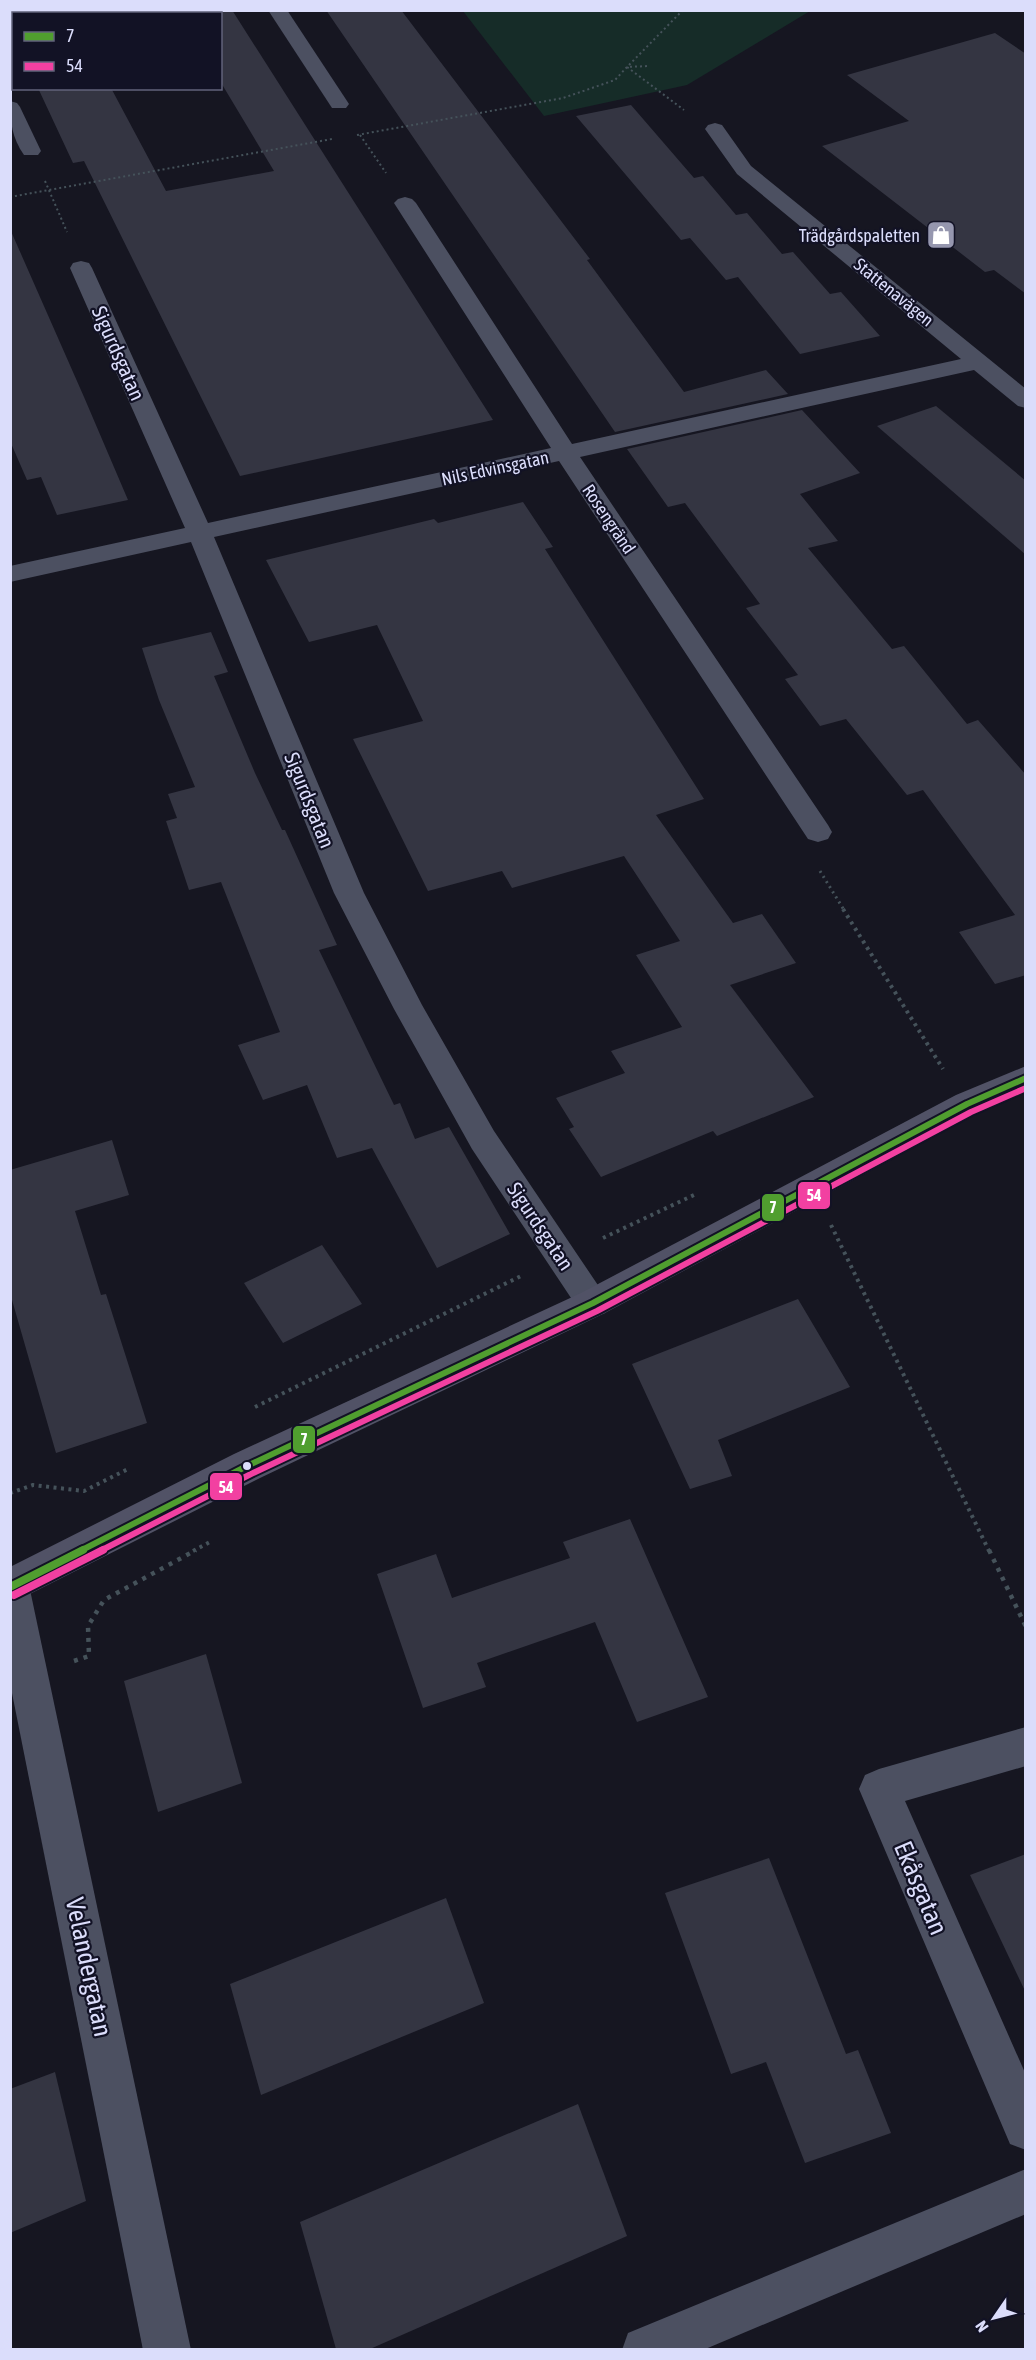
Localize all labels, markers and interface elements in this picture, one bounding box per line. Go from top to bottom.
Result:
legend [12,12,222,90]
text: 7 [66,25,74,46]
text: 54 [66,55,83,76]
shop icon: Trädgårdspaletten [925,219,957,251]
place label: Trädgårdspaletten [799,225,920,246]
street label: Stattenavägen [850,253,938,331]
street label: Sigurdsgatan [88,302,150,404]
street label: Nils Edvinsgatan [439,446,551,490]
street label: Rosengränd [578,480,640,558]
street label: Sigurdsgatan [280,749,340,851]
street label: Sigurdsgatan [503,1178,579,1274]
line badge: 54 [797,1181,831,1210]
text: 54 [806,1186,822,1204]
line badge: 7 [761,1193,785,1222]
text: 7 [769,1198,777,1216]
line badge: 7 [292,1425,316,1454]
text: 7 [300,1430,308,1448]
unlabelled marker [241,1460,253,1472]
line badge: 54 [209,1472,243,1501]
text: 54 [218,1478,234,1496]
street label: Ekåsgatan [888,1837,954,1939]
street label: Velandergatan [60,1895,118,2039]
north arrow [964,2288,1024,2348]
text: N [972,2318,992,2336]

